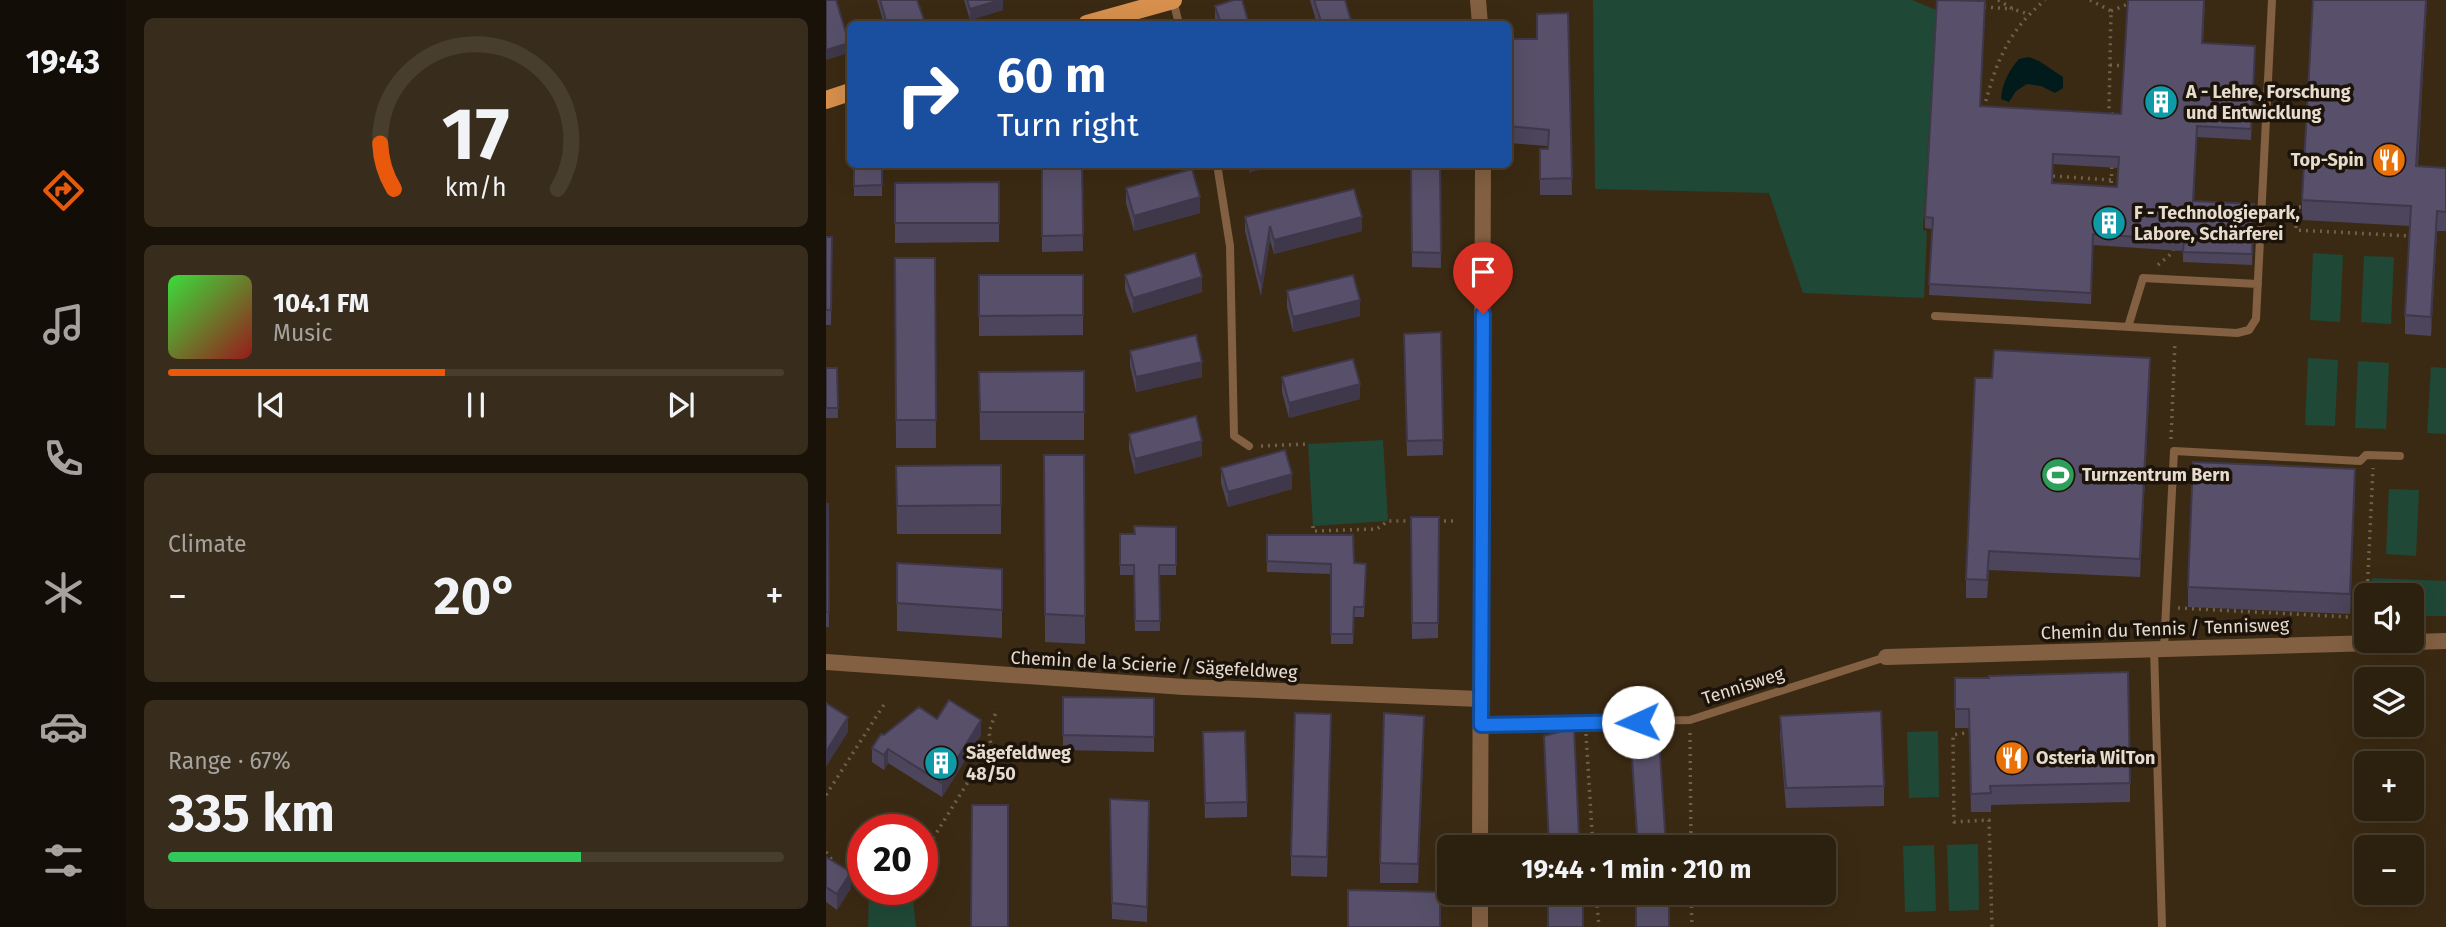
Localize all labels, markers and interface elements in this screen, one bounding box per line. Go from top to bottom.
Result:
text: 19:43 [26,43,100,81]
text: 60 m [997,46,1106,105]
icon: right [882,49,973,140]
place label: A - Lehre, Forschung und Entwicklung [2185,81,2351,124]
building icon: A - Lehre, Forschung und Entwicklung [2142,83,2180,121]
text: 17 [442,91,510,178]
text: Turn right [997,106,1139,144]
restaurant icon: Top-Spin [2370,141,2408,179]
place label: Top-Spin [2291,149,2364,171]
icon: directions [39,166,88,215]
text: km/h [445,172,507,202]
place label: F - Technologiepark, Labore, Schärferei [2134,202,2300,245]
building icon: F - Technologiepark, Labore, Schärferei [2090,204,2128,242]
pin [1453,242,1513,314]
icon: arrive [1464,253,1502,291]
text: 104.1 FM [273,288,369,319]
icon: music [39,300,88,349]
text: Music [273,319,333,347]
icon: previous [252,386,290,424]
icon: pause [457,386,495,424]
icon: next [662,386,700,424]
icon: phone [39,434,88,483]
sports icon: Turnzentrum Bern [2039,456,2077,494]
place label: Turnzentrum Bern [2082,464,2230,486]
text: Climate [168,530,247,558]
text: 20° [434,565,518,628]
icon: climate [39,568,88,617]
text: − [168,573,187,619]
text: + [765,573,784,619]
map controls [2354,583,2424,905]
button: sound [2354,583,2424,653]
street label: Chemin du Tennis / Tennisweg [2041,614,2290,644]
street label: Chemin de la Scierie / Sägefeldweg [1010,646,1299,684]
street label: Tennisweg [1699,662,1787,710]
button: layers [2354,667,2424,737]
position arrow [1601,685,1675,759]
icon: car [39,702,88,751]
restaurant icon: Osteria WilTon [1993,739,2031,777]
place label: Sägefeldweg 48/50 [966,742,1071,785]
building icon: Sägefeldweg 48/50 [922,744,960,782]
text: Range · 67% [168,747,291,775]
place label: Osteria WilTon [2036,747,2155,769]
button: + [2354,751,2424,821]
text: 335 km [168,782,335,845]
speed limit sign: 20 [847,814,938,905]
button: − [2354,835,2424,905]
icon: filters [39,836,88,885]
text: 19:44 · 1 min · 210 m [1521,854,1752,885]

